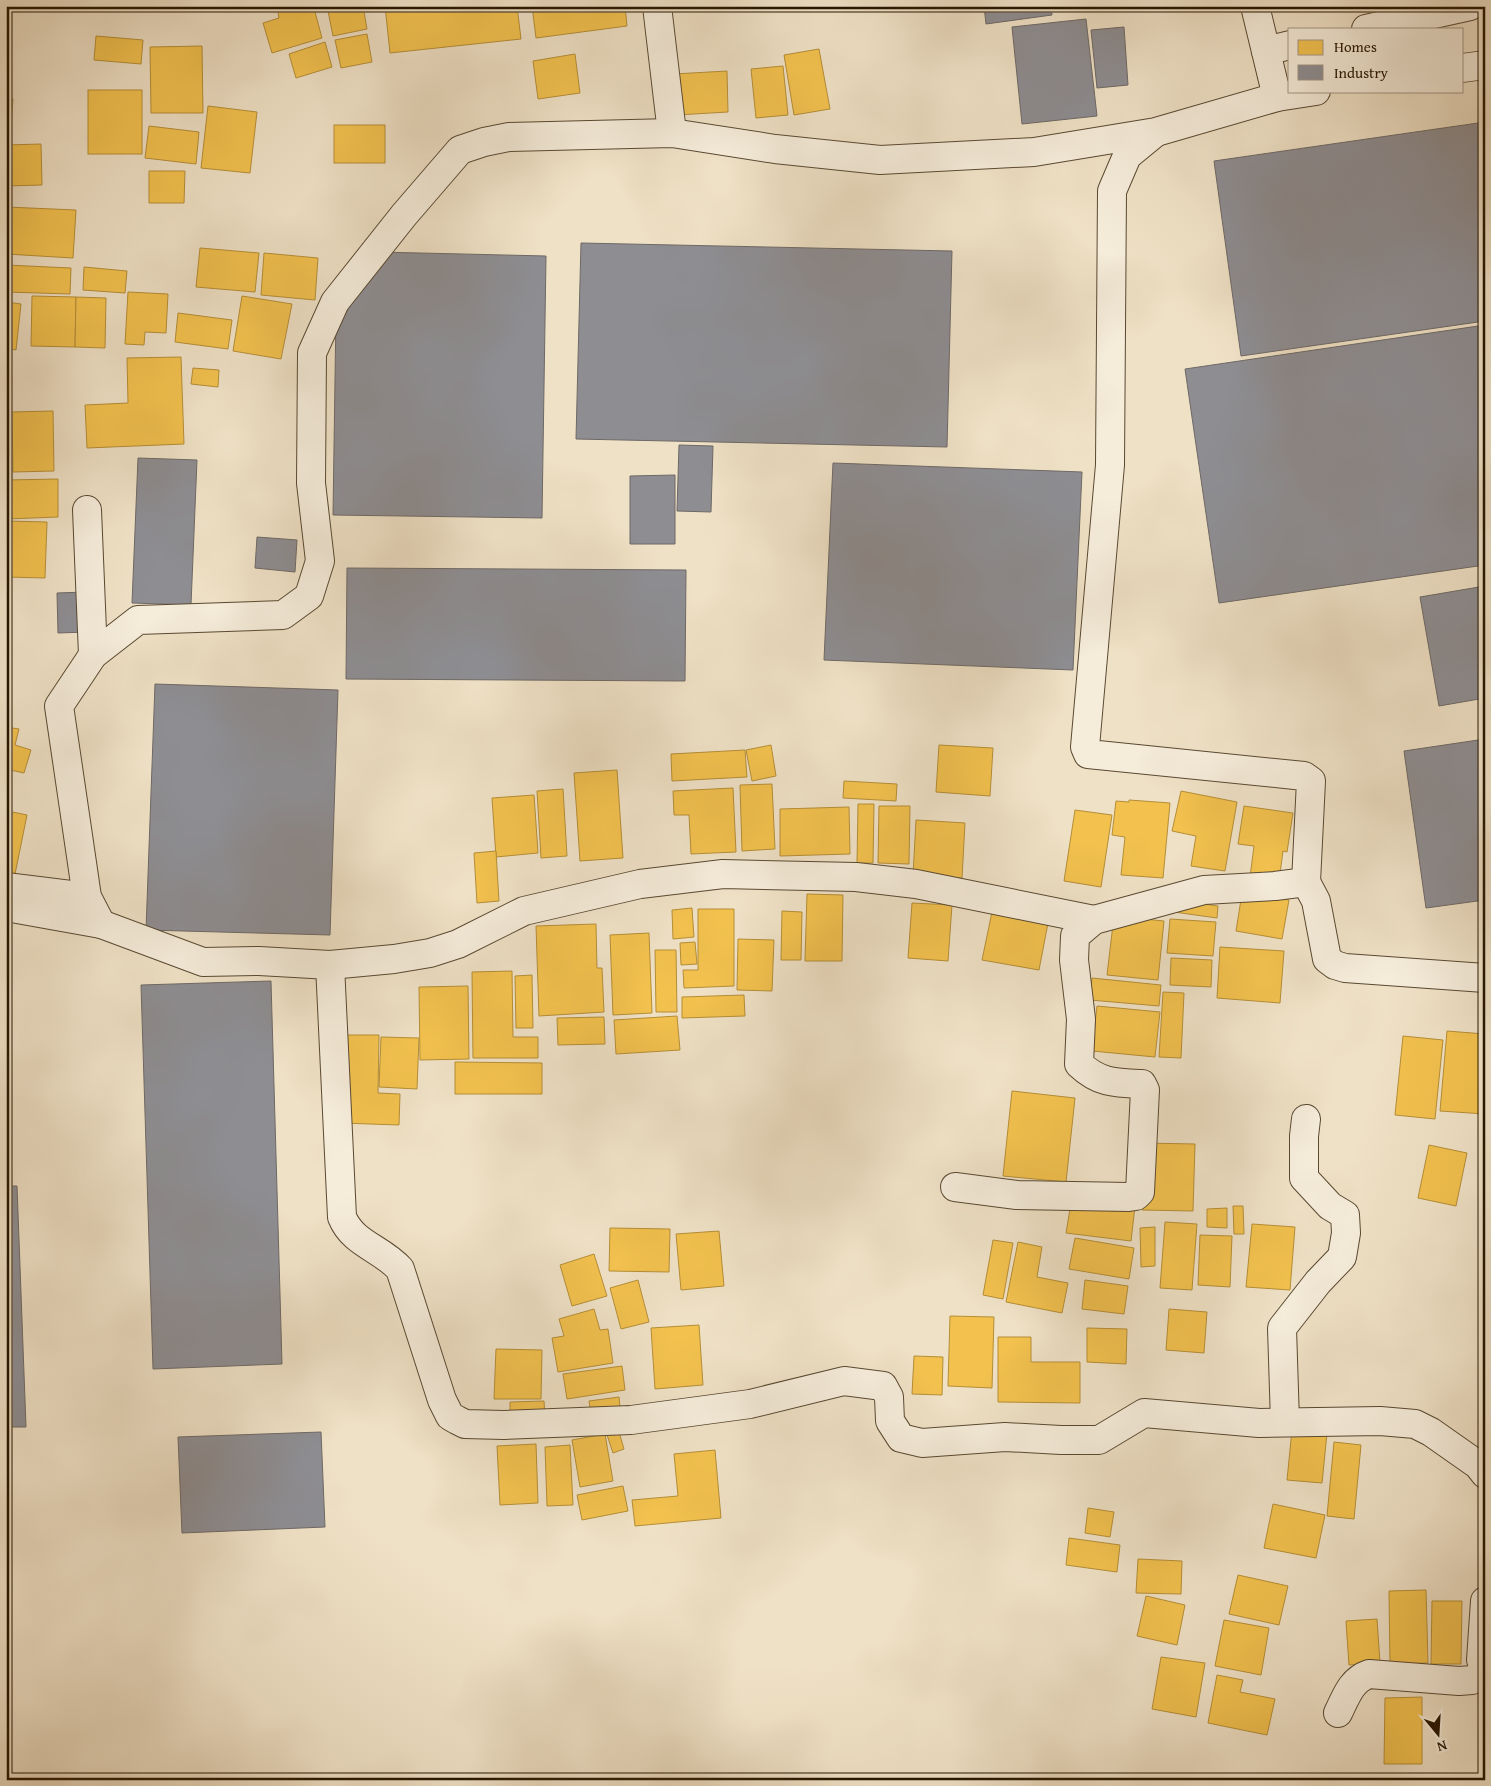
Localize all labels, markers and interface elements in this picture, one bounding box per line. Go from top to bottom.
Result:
legend [1288,28,1464,92]
text: Homes [1334,36,1377,57]
text: Industry [1334,62,1389,83]
north arrow [1414,1708,1464,1758]
text: N [1434,1735,1450,1758]

